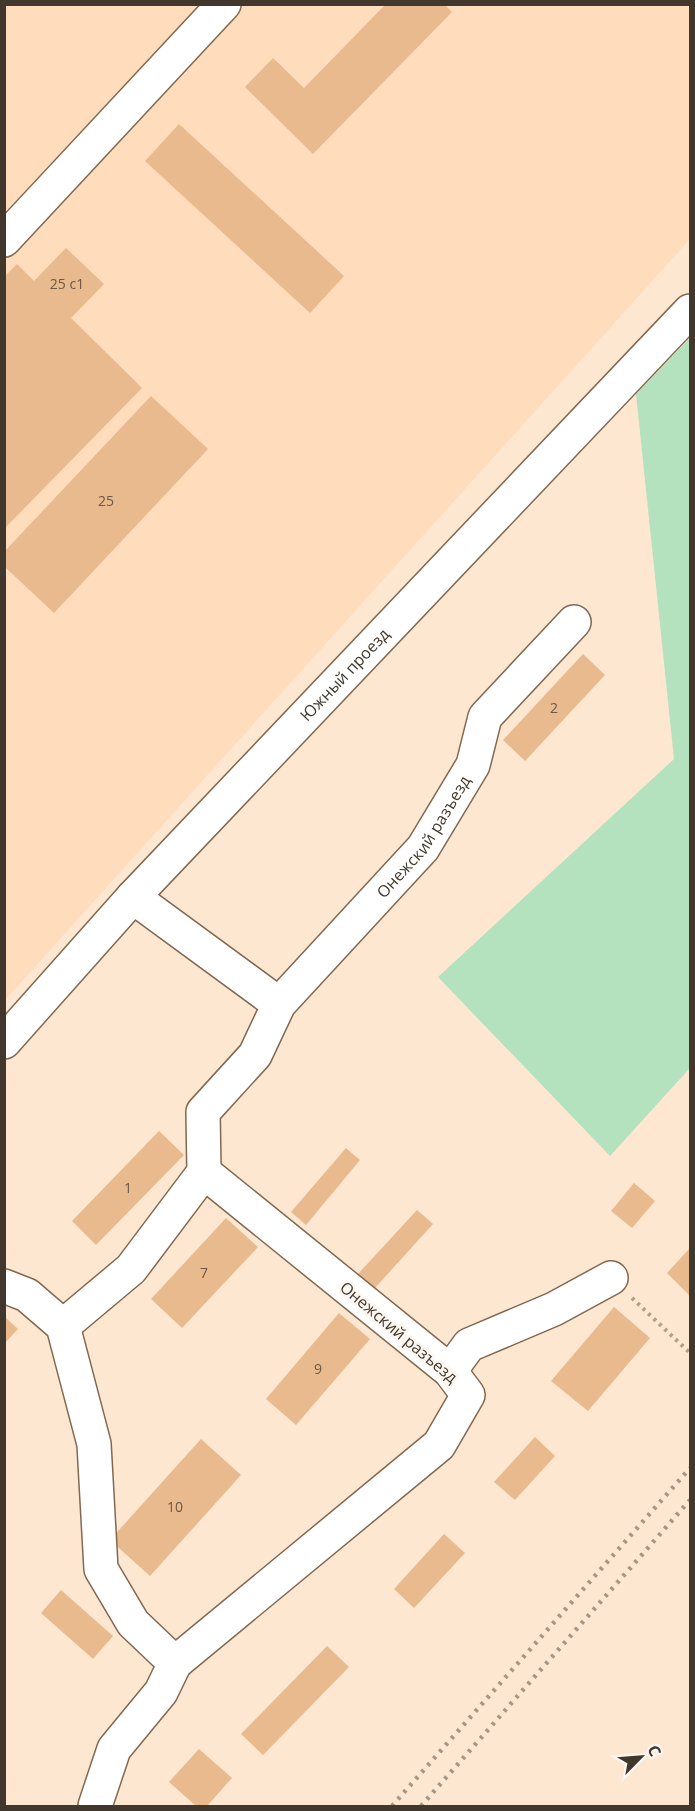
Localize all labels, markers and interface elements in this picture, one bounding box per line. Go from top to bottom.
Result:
house number: 25 с1 [50,274,84,293]
house number: 25 [98,491,114,510]
street label: Южный проезд [295,623,394,726]
house number: 2 [550,698,558,717]
street label: Онежский разъезд [371,771,475,903]
house number: 1 [124,1178,132,1197]
house number: 7 [200,1263,208,1282]
street label: Онежский разъезд [336,1276,462,1388]
house number: 9 [314,1359,322,1378]
house number: 10 [167,1497,183,1516]
north arrow [611,1727,671,1787]
text: С [642,1741,667,1760]

